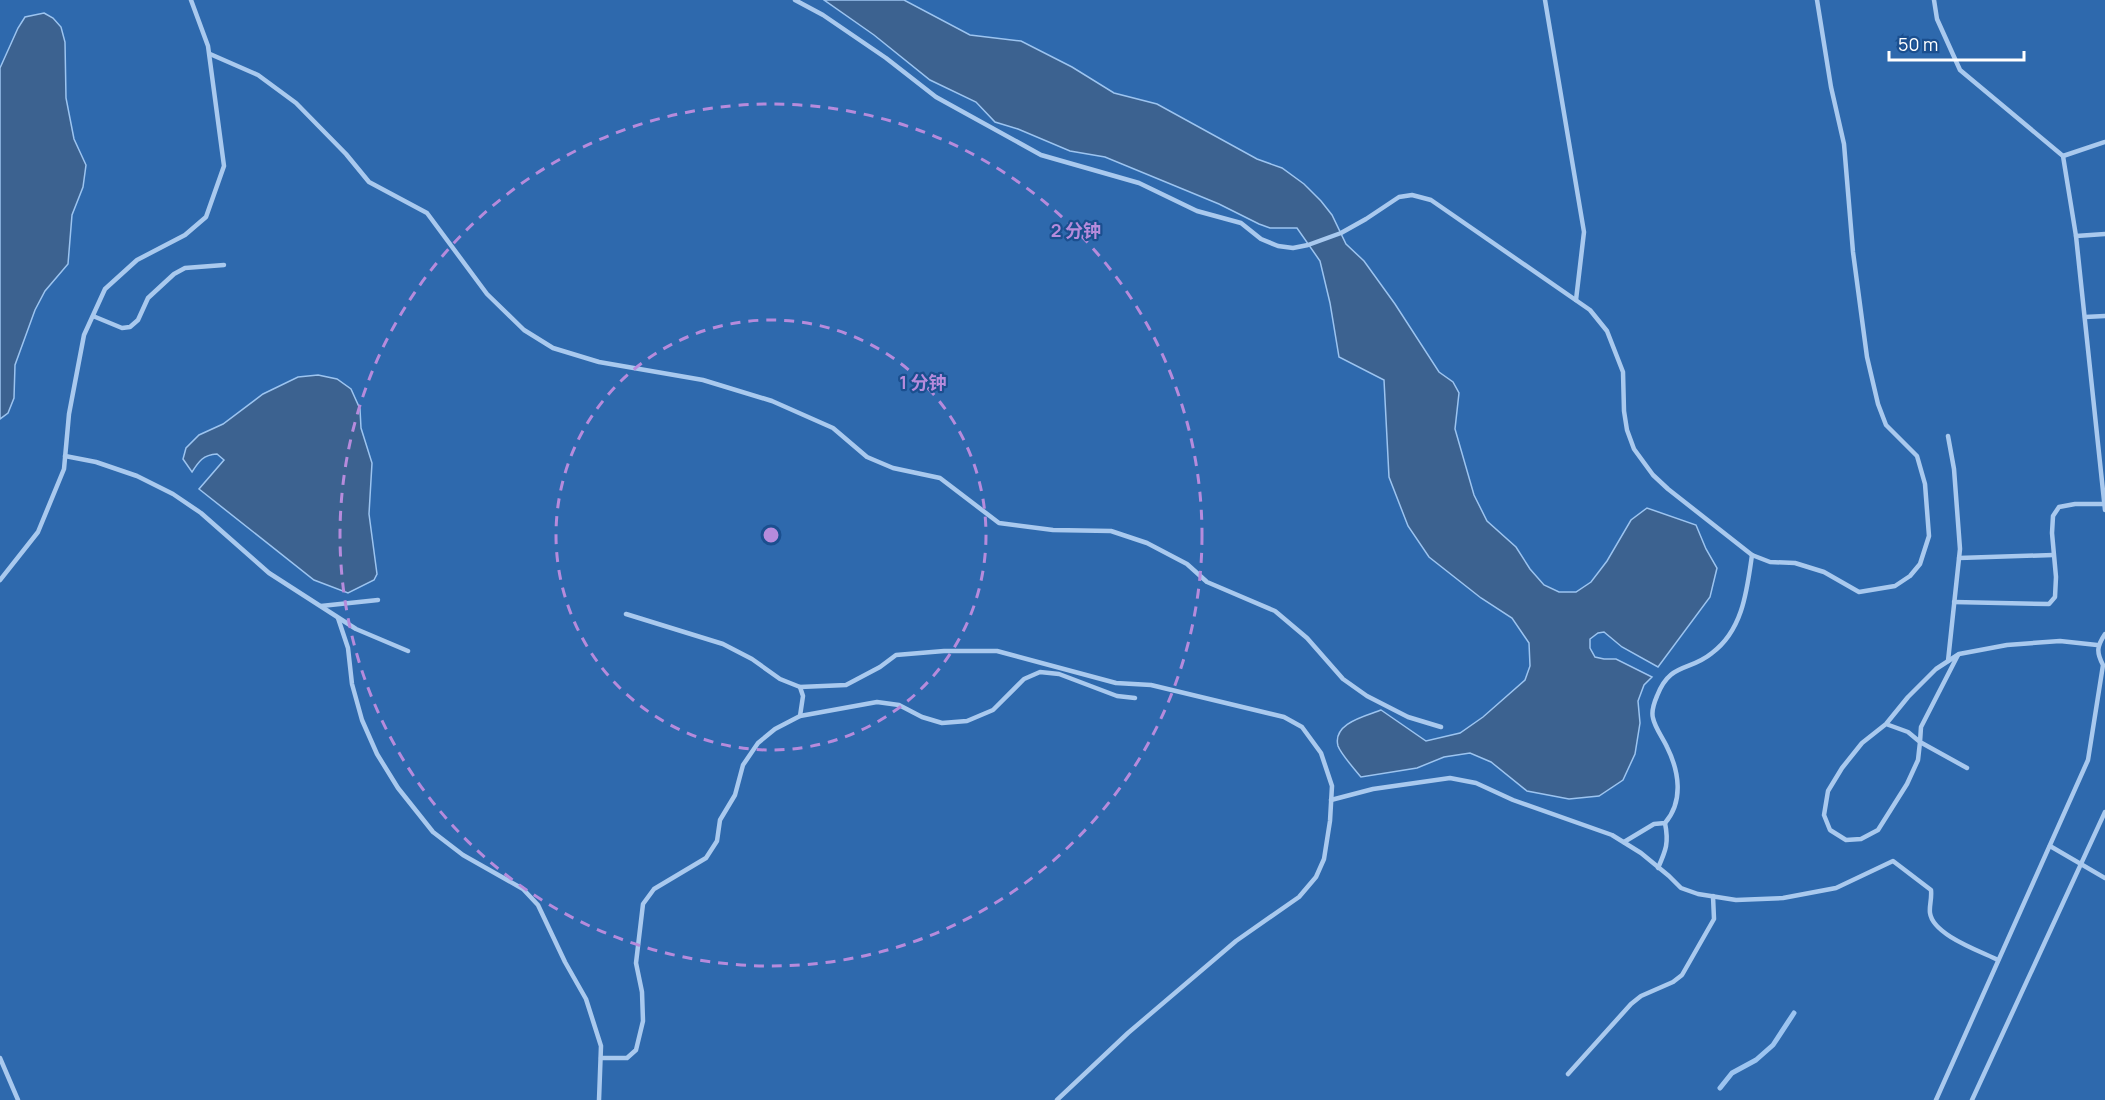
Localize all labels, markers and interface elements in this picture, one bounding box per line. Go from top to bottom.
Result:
scale bar [1889,24,2024,62]
text: 50 m [1898,32,1938,56]
text: 2 分钟 [1051,218,1101,242]
text: 1 分钟 [899,370,947,394]
centre of rings [761,525,781,545]

